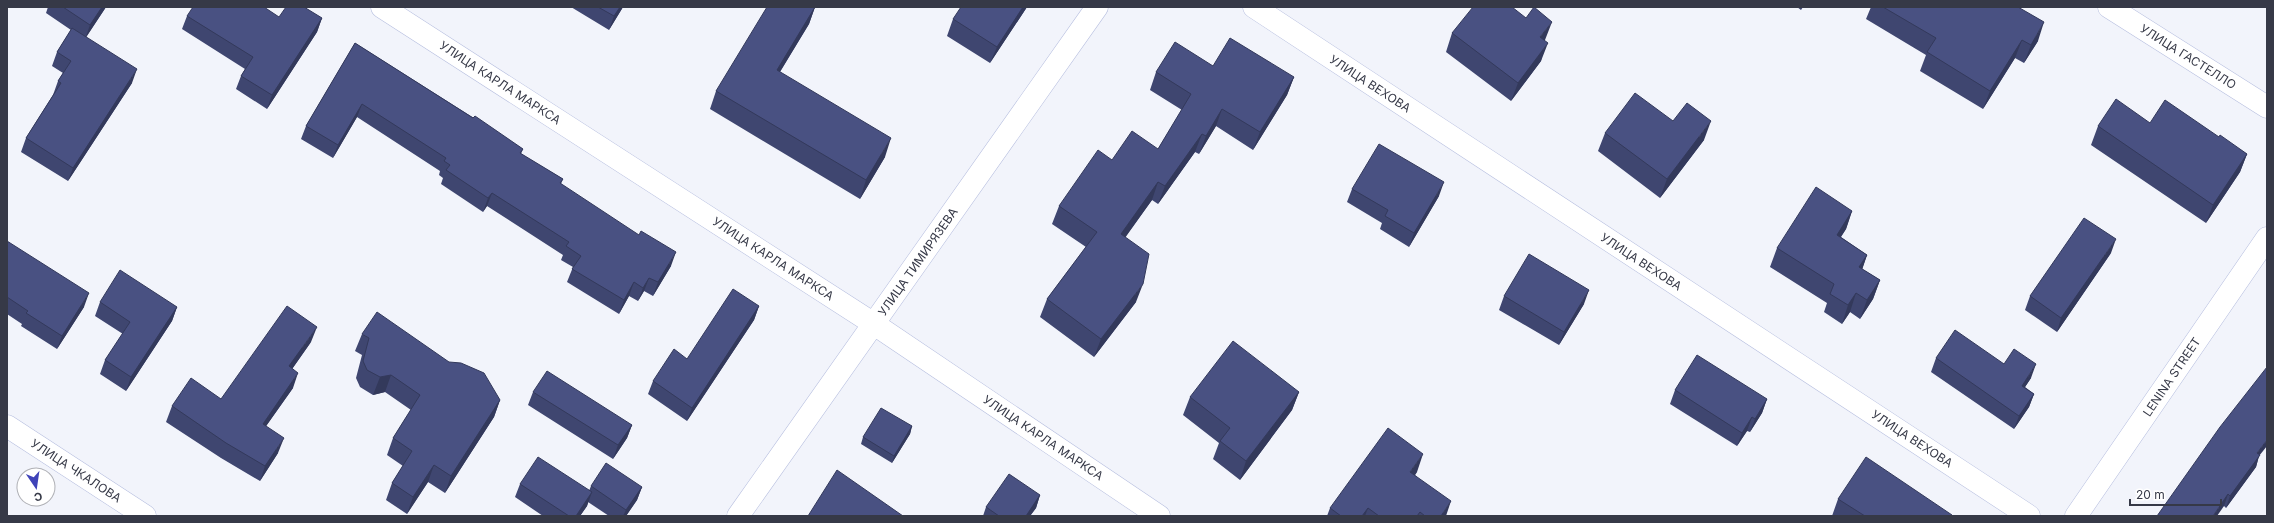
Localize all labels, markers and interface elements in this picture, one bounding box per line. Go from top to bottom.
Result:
street label: УЛИЦА ГАСТЕЛЛО [2137,21,2239,92]
street label: УЛИЦА КАРЛА МАРКСА [437,38,564,127]
street label: УЛИЦА ВЕХОВА [1327,52,1414,115]
street label: УЛИЦА ТИМИРЯЗЕВА [875,205,961,319]
street label: УЛИЦА КАРЛА МАРКСА [710,214,837,303]
street label: УЛИЦА ВЕХОВА [1598,230,1685,293]
street label: LENINA STREET [2140,334,2204,419]
street label: УЛИЦА КАРЛА МАРКСА [980,392,1106,483]
street label: УЛИЦА ВЕХОВА [1869,407,1956,470]
street label: УЛИЦА ЧКАЛОВА [28,436,124,505]
north arrow [16,467,56,507]
scale bar [2130,481,2221,507]
text: 20 m [2136,487,2165,502]
text: С [33,489,44,504]

